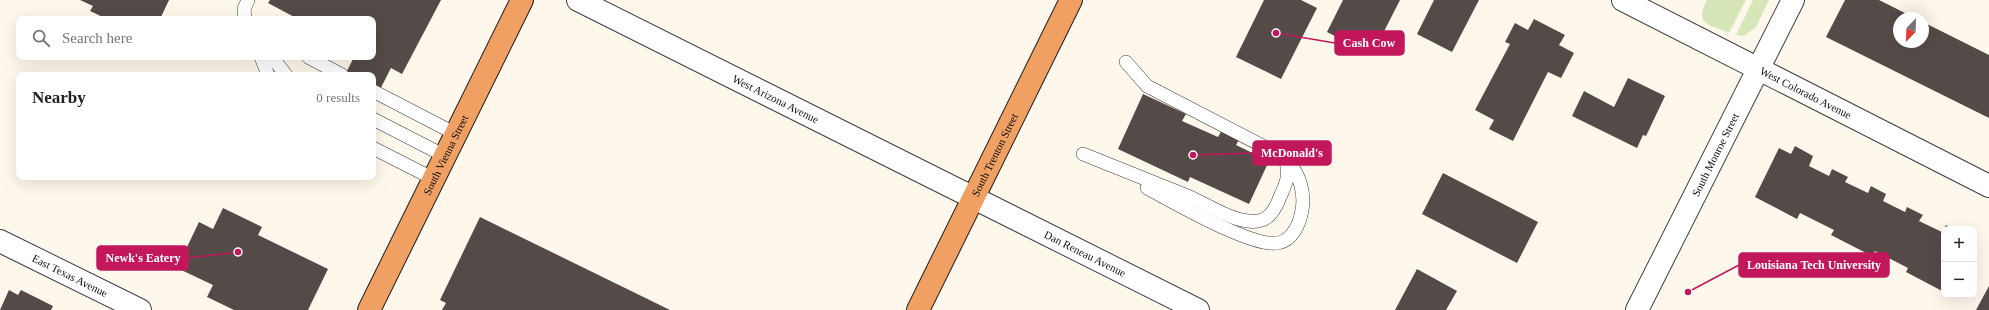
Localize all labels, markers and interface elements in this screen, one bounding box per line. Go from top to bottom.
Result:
north arrow [1893,12,1929,48]
search box [16,16,376,60]
icon: search [30,27,52,49]
text: Search here [62,30,132,46]
callout: Cash Cow [1335,31,1404,55]
text: Cash Cow [1343,36,1396,50]
street label: West Colorado Avenue [1758,65,1854,121]
street label: West Arizona Avenue [731,72,821,125]
text: Nearby [32,88,86,107]
text: 0 results [316,90,360,105]
street label: South Trenton Street [969,111,1020,198]
street label: South Monroe Street [1689,111,1741,198]
street label: South Vienna Street [421,113,470,197]
callout: McDonald's [1253,141,1331,165]
text: McDonald's [1261,146,1323,160]
map controls [1941,226,1977,298]
button: + [1941,226,1977,262]
street label: Dan Reneau Avenue [1042,228,1128,279]
callout: Newk's Eatery [97,246,188,270]
text: Newk's Eatery [106,251,181,265]
street label: East Texas Avenue [30,252,110,299]
callout: Louisiana Tech University [1739,253,1889,277]
text: Louisiana Tech University [1747,258,1881,272]
button: − [1941,262,1977,298]

